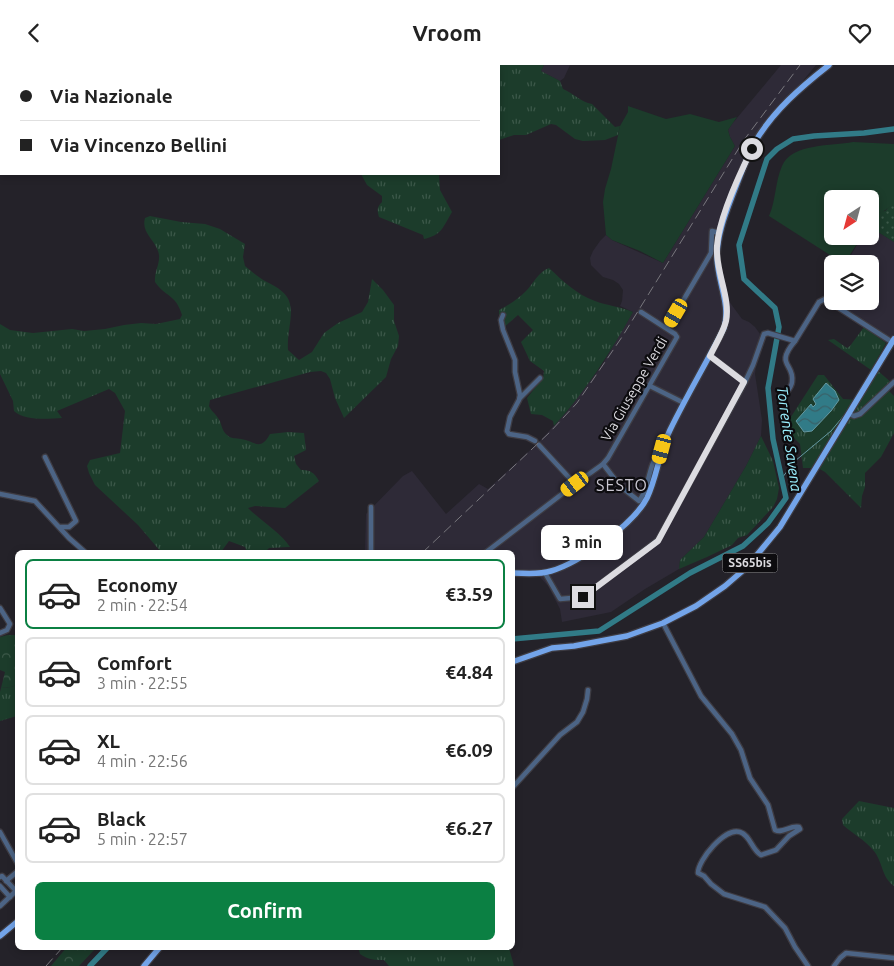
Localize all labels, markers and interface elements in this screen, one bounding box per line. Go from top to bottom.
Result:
icon: back [20,19,48,47]
icon: heart [846,19,874,47]
text: Vroom [412,20,482,45]
text: Via Nazionale [50,85,173,107]
text: Via Vincenzo Bellini [50,134,227,156]
route start [741,138,763,160]
north arrow [824,190,879,245]
map controls [824,190,879,310]
button: layers [824,255,879,310]
car [662,296,689,330]
street label: Via Giuseppe Verdi [598,334,670,444]
water label: Torrente Savena [774,385,805,493]
car [650,433,673,465]
car [558,469,591,499]
district label: SESTO [596,476,648,494]
callout: 3 min [542,525,624,559]
text: 3 min [562,533,602,551]
road number: SS65bis [722,553,778,573]
icon: car [37,572,82,617]
text: Economy [97,574,178,596]
text: €3.59 [445,583,493,605]
route end [572,586,594,608]
text: 2 min · 22:54 [97,596,188,614]
icon: car [37,650,82,695]
text: Comfort [97,652,172,674]
text: €4.84 [445,661,493,683]
text: 3 min · 22:55 [97,674,188,692]
icon: car [37,728,82,773]
text: XL [97,730,120,752]
text: €6.09 [445,739,493,761]
text: 4 min · 22:56 [97,752,188,770]
icon: car [37,806,82,851]
text: Black [97,808,146,830]
text: €6.27 [445,817,493,839]
text: 5 min · 22:57 [97,830,188,848]
button: Confirm [35,882,495,940]

